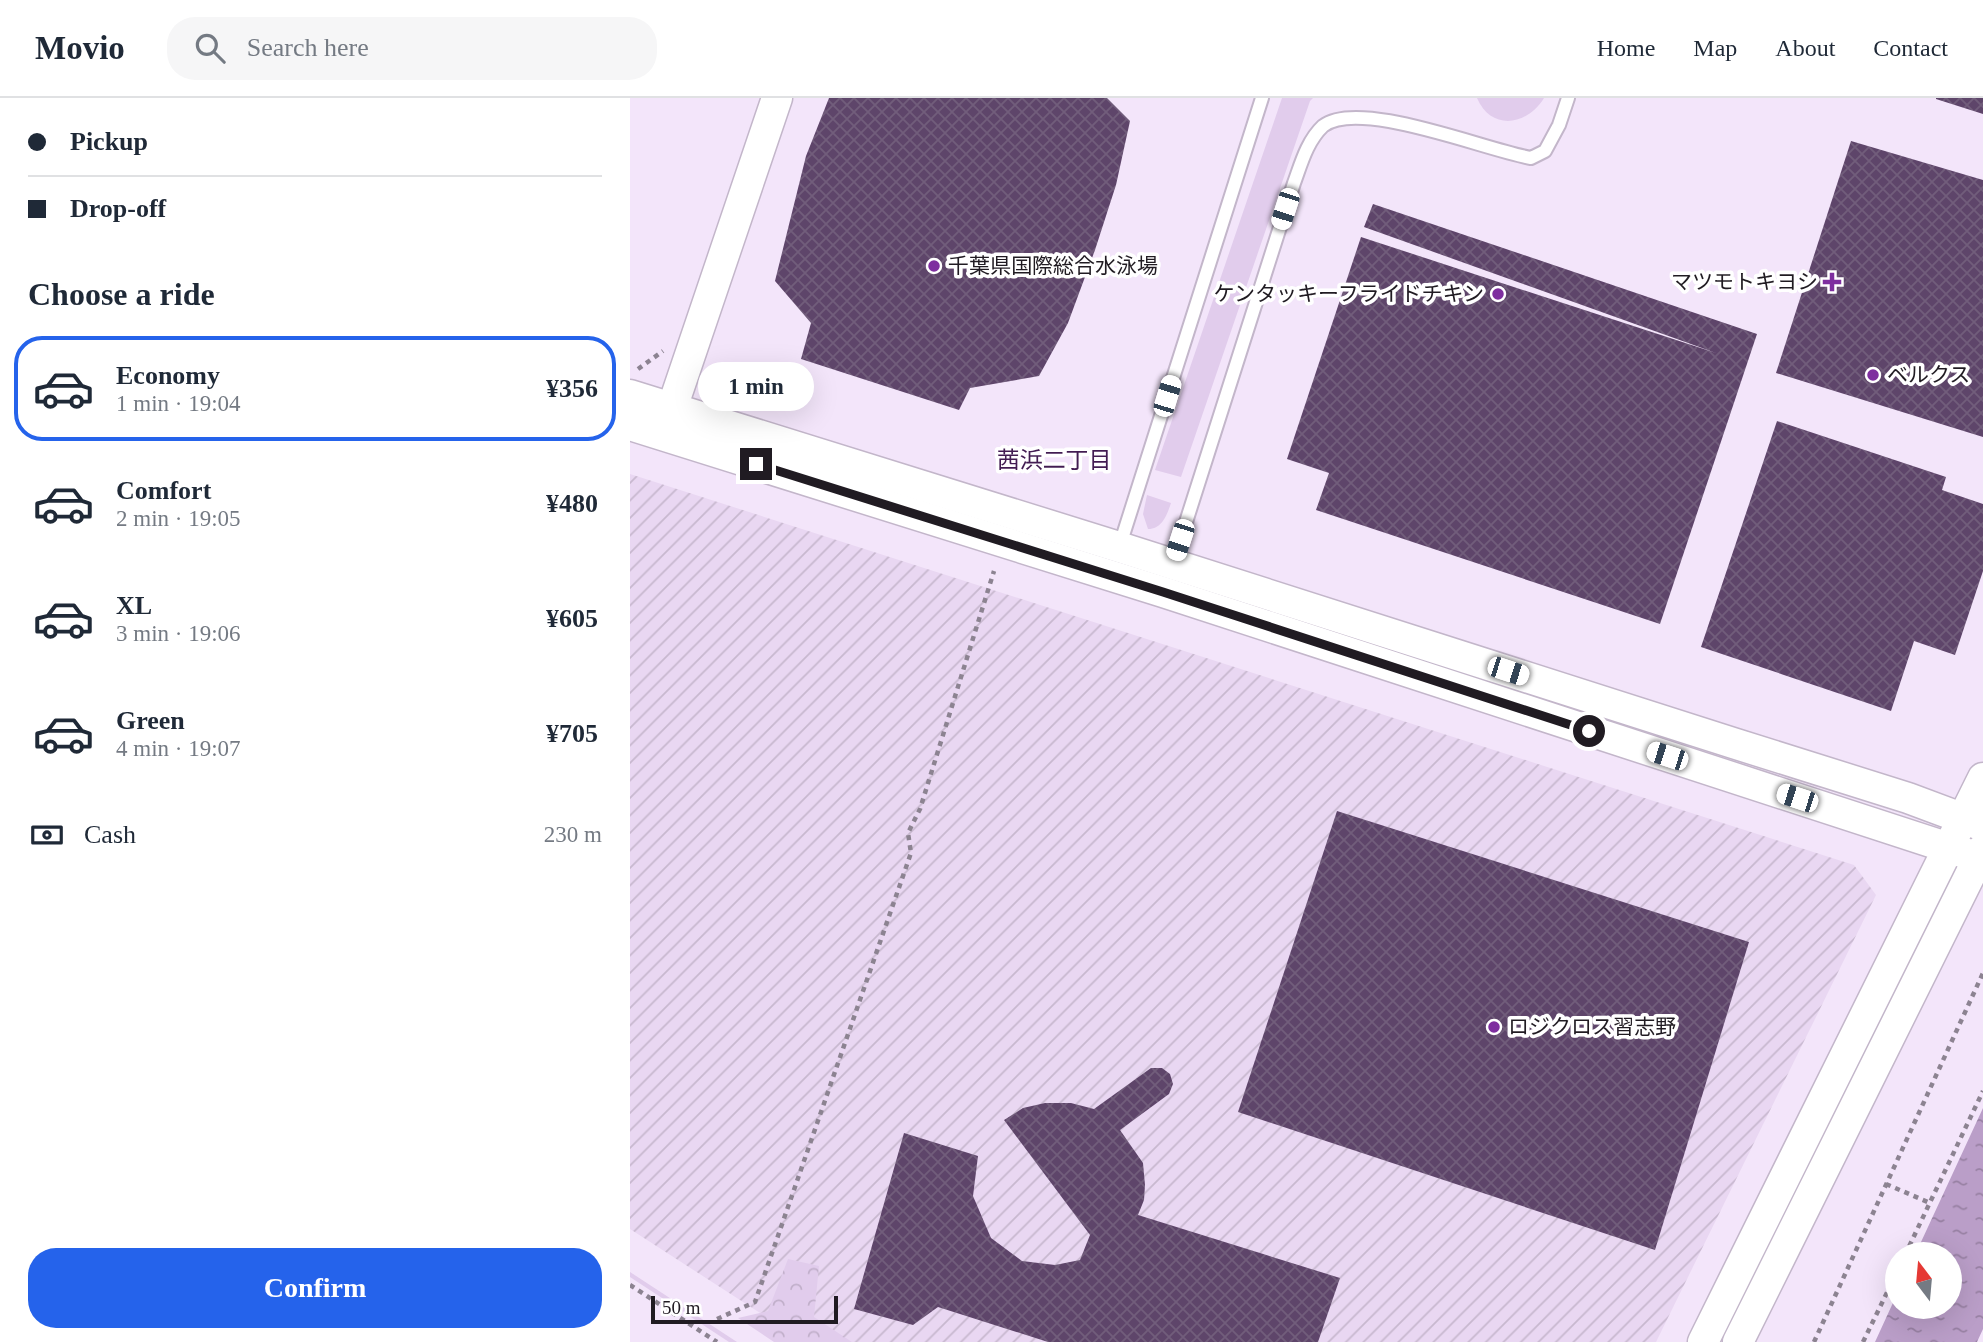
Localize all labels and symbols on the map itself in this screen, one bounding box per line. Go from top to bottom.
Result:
car [1269,186,1302,232]
place label: 千葉県国際総合水泳場 [948,254,1158,278]
marker: 千葉県国際総合水泳場 [926,258,942,274]
place label: マツモトキヨシ [1671,270,1818,294]
marker: マツモトキヨシ [1824,274,1840,290]
place label: ケンタッキーフライドチキン [1214,282,1484,306]
marker: ケンタッキーフライドチキン [1490,286,1506,302]
callout: 1 min [698,362,814,412]
place label: ベルクス [1887,363,1970,387]
marker: ベルクス [1865,367,1881,383]
car [1151,373,1184,419]
route end [740,448,772,480]
district label: 茜浜二丁目 [997,448,1112,473]
car [1164,517,1197,563]
car [1485,655,1532,687]
route start [1573,715,1605,747]
car [1644,740,1691,772]
car [1774,782,1821,814]
place label: ロジクロス習志野 [1508,1015,1676,1039]
marker: ロジクロス習志野 [1486,1019,1502,1035]
north arrow [1885,1242,1962,1320]
scale bar [651,1293,838,1325]

